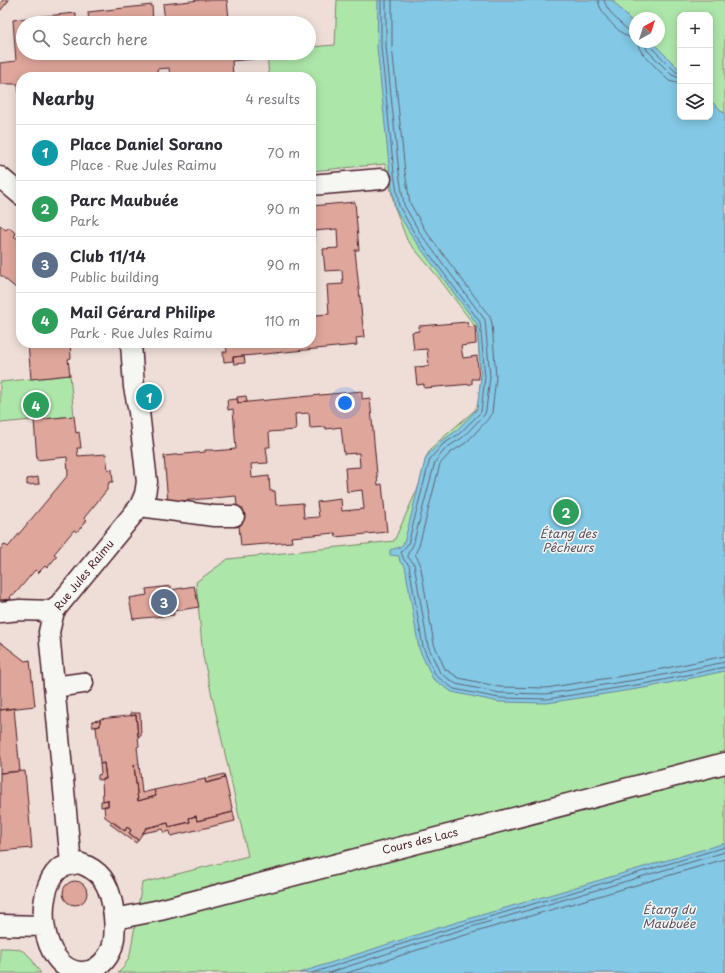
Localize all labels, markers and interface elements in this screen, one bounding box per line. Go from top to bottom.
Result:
north arrow [629,12,665,48]
map controls [677,12,713,120]
button: + [677,12,713,48]
search box [16,16,316,60]
icon: search [30,27,52,49]
text: Search here [62,27,148,50]
button: − [677,48,713,84]
button: layers [677,84,713,120]
text: Nearby [32,85,94,111]
text: 4 results [246,89,300,108]
text: Place Daniel Sorano [70,132,223,155]
text: 1 [42,143,48,162]
text: 70 m [267,143,300,162]
text: Place · Rue Jules Raimu [70,155,217,174]
text: Parc Maubuée [70,188,178,211]
text: 2 [40,199,50,218]
text: 90 m [267,199,300,218]
text: Park [70,211,99,230]
text: Club 11/14 [70,244,146,267]
text: 3 [41,255,49,274]
text: 90 m [267,255,300,274]
text: Public building [70,267,159,286]
text: Mail Gérard Philipe [70,300,215,323]
text: 4 [41,311,49,330]
text: 110 m [265,311,300,330]
text: Park · Rue Jules Raimu [70,323,213,342]
pin: 1 [136,382,162,412]
pin: 4 [23,390,49,420]
your location [335,393,355,413]
pin: 2 [553,497,579,527]
water label: Étang des Pêcheurs [540,524,598,556]
street label: Rue Jules Raimu [50,536,118,614]
pin: 3 [151,587,177,617]
street label: Cours des Lacs [380,823,460,858]
water label: Étang du Maubuée [642,900,696,932]

